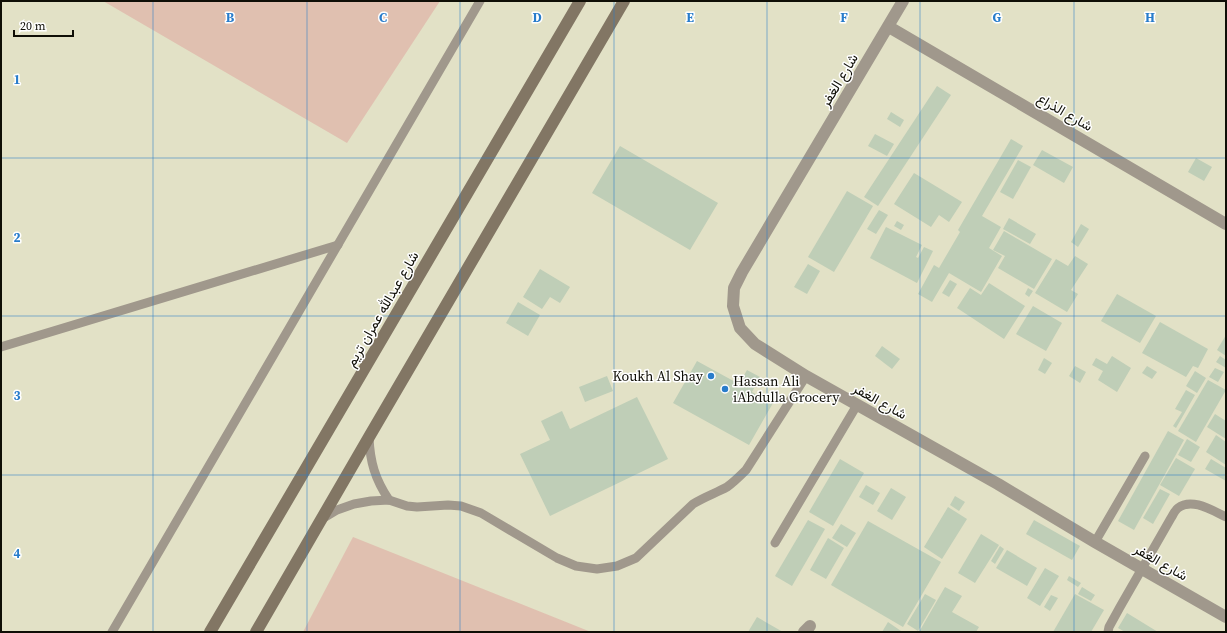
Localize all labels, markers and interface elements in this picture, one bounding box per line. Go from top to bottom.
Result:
text: B [226,9,235,26]
text: C [379,9,387,26]
text: D [532,9,542,26]
text: E [686,9,694,26]
text: F [840,9,848,26]
text: G [993,9,1002,26]
text: H [1145,9,1155,26]
scale bar [14,12,73,38]
text: 20 m [20,18,46,34]
street label: شارع الغفر [815,50,864,112]
text: 1 [13,71,21,88]
street label: شارع الذراع [1033,88,1097,137]
text: 2 [13,229,21,246]
street label: شارع عبدالله عمران تريم [341,247,424,371]
place label: Koukh Al Shay [613,366,704,386]
marker: Koukh Al Shay [706,371,716,381]
place label: Hassan Ali iAbdulla Grocery [733,371,840,407]
street label: شارع الغفر [848,377,911,425]
marker: Hassan Ali iAbdulla Grocery [720,384,730,394]
text: 3 [13,387,21,404]
street label: شارع الغفر [1129,538,1192,586]
text: 4 [13,545,21,562]

